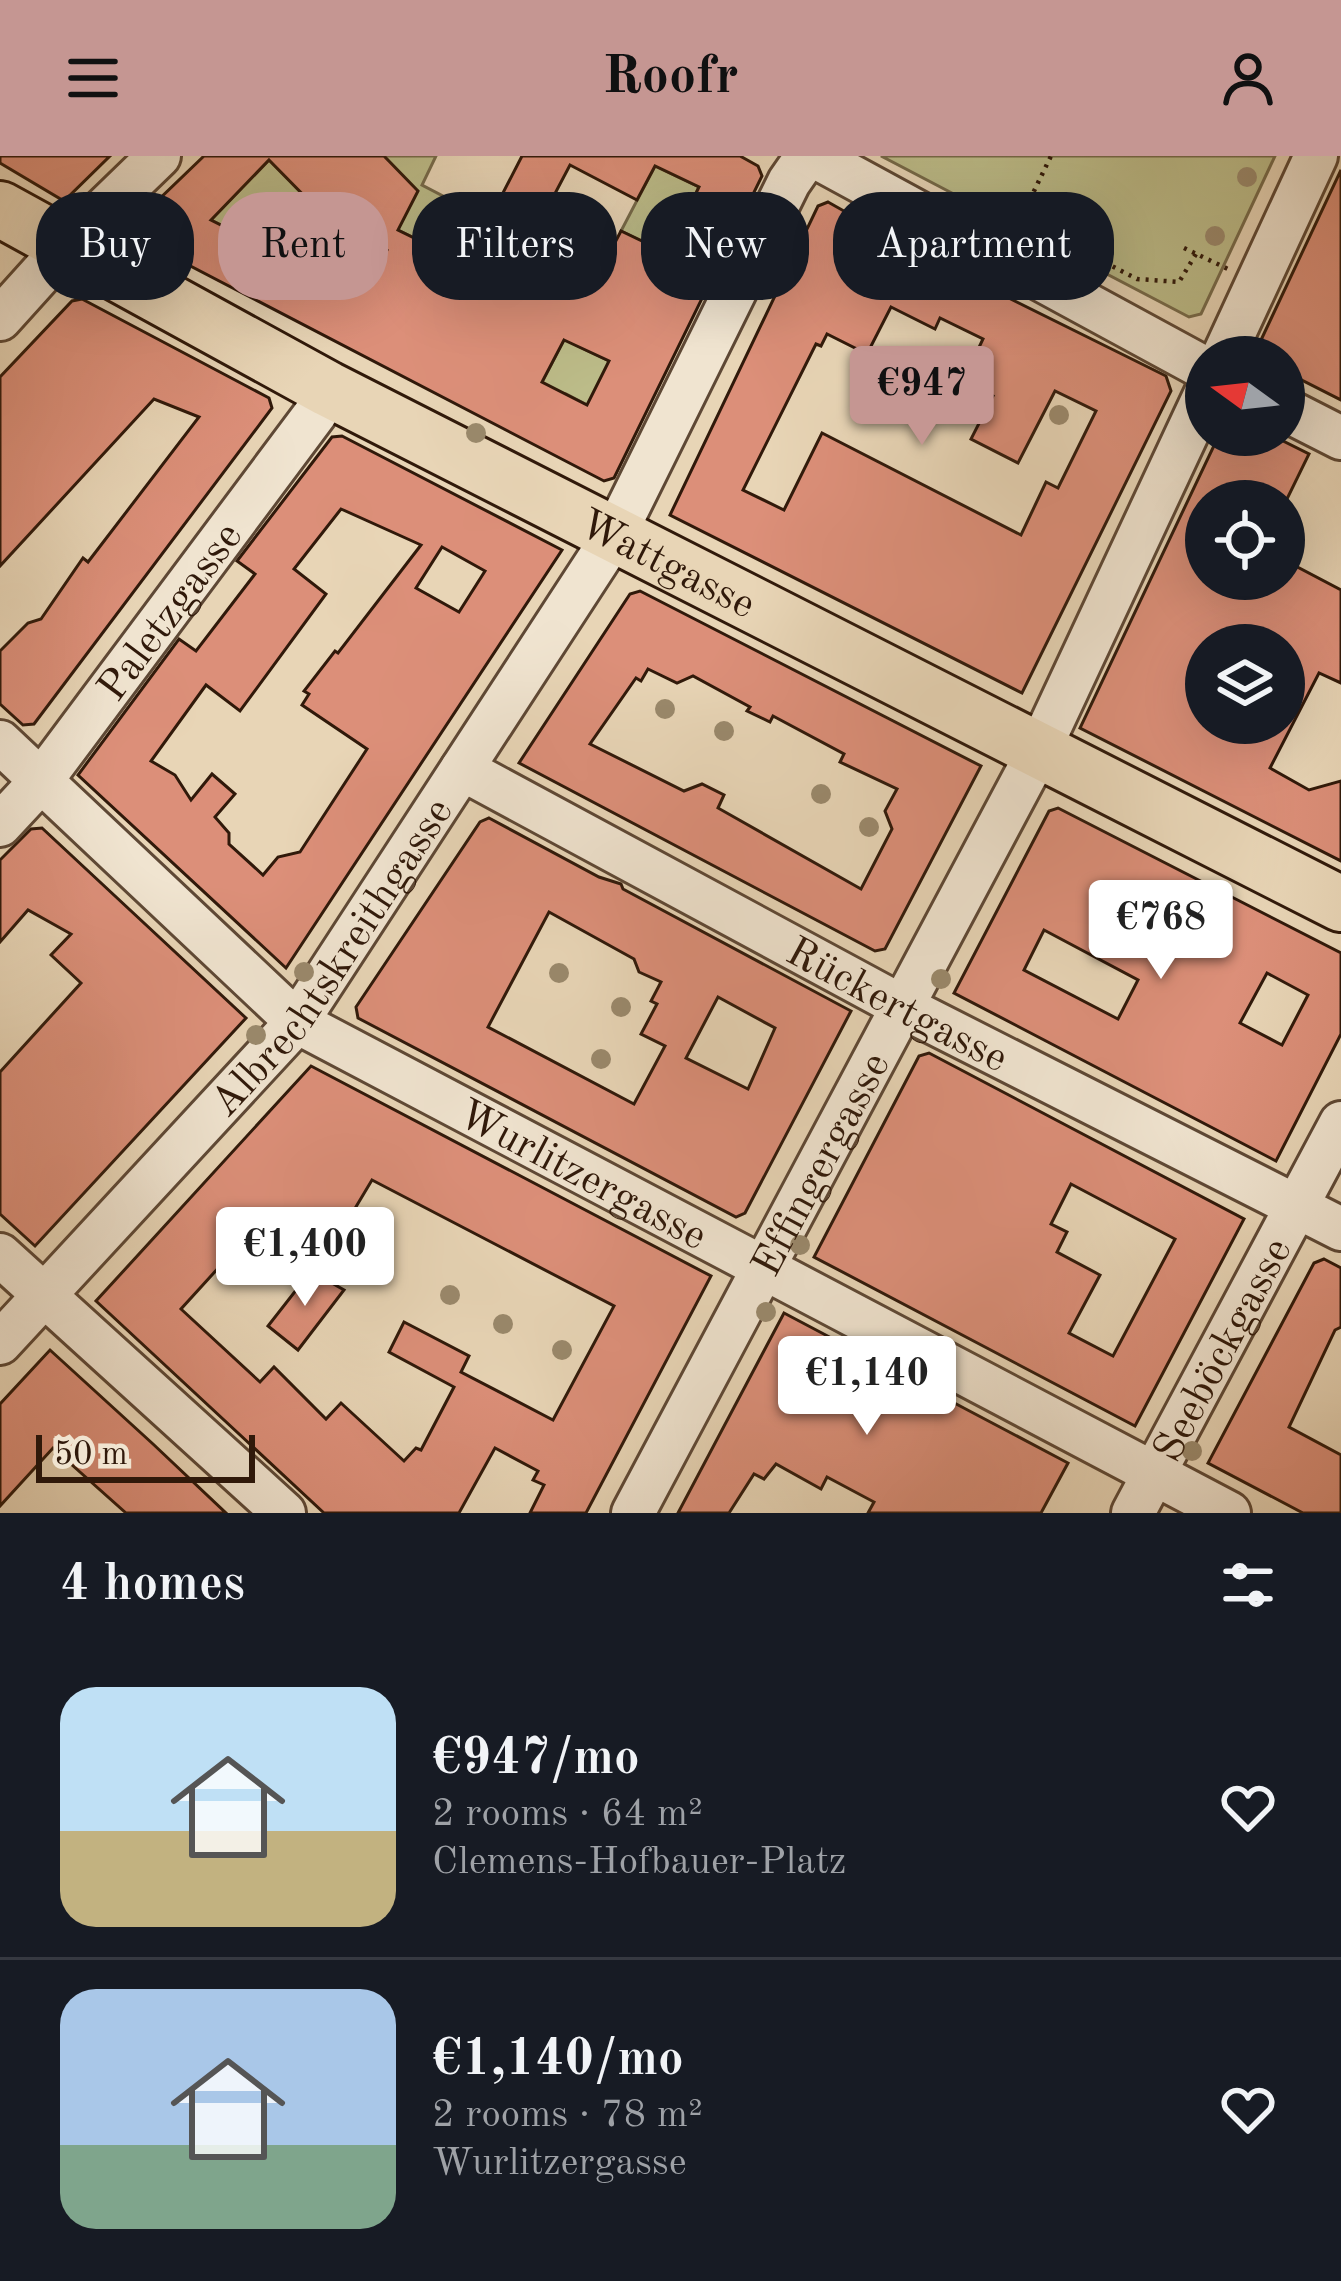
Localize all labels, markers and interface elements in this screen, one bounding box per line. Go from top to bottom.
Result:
icon: menu [60,45,126,111]
icon: person [1215,45,1281,111]
text: Roofr [602,51,739,105]
chip: Buy [36,192,194,300]
chip: Rent [218,192,388,300]
chip: Filters [412,192,617,300]
chip: New [641,192,809,300]
chip: Apartment [833,192,1114,300]
north arrow [1185,336,1305,456]
map controls [1185,336,1305,744]
pin: €947 [851,346,993,448]
text: €947 [877,365,967,404]
button: locate [1185,480,1305,600]
street label: Wattgasse [572,504,761,628]
street label: Paletzgasse [92,516,251,710]
button: layers [1185,624,1305,744]
street label: Albrechtskreithgasse [204,792,462,1126]
pin: €768 [1090,880,1232,982]
text: €768 [1116,899,1206,938]
street label: Rückertgasse [779,931,1014,1081]
street label: Effingergasse [746,1047,899,1284]
street label: Wurlitzergasse [450,1094,713,1259]
pin: €1,400 [207,1207,403,1309]
text: €1,400 [243,1226,367,1265]
street label: Seeböckgasse [1148,1232,1301,1469]
pin: €1,140 [769,1336,965,1438]
text: €1,140 [805,1355,929,1394]
scale bar [36,1429,255,1482]
text: 50 m [54,1439,128,1472]
icon: filters [1215,1552,1281,1618]
text: 4 homes [60,1560,245,1611]
text: €947/mo [432,1734,640,1785]
icon: home [156,1735,300,1879]
icon: heart [1215,1774,1281,1840]
text: 2 rooms · 64 m² [432,1795,703,1834]
text: Clemens-Hofbauer-Platz [432,1843,846,1882]
text: €1,140/mo [432,2035,684,2086]
icon: home [156,2037,300,2181]
icon: heart [1215,2076,1281,2142]
text: 2 rooms · 78 m² [432,2096,703,2135]
text: Wurlitzergasse [432,2144,687,2183]

